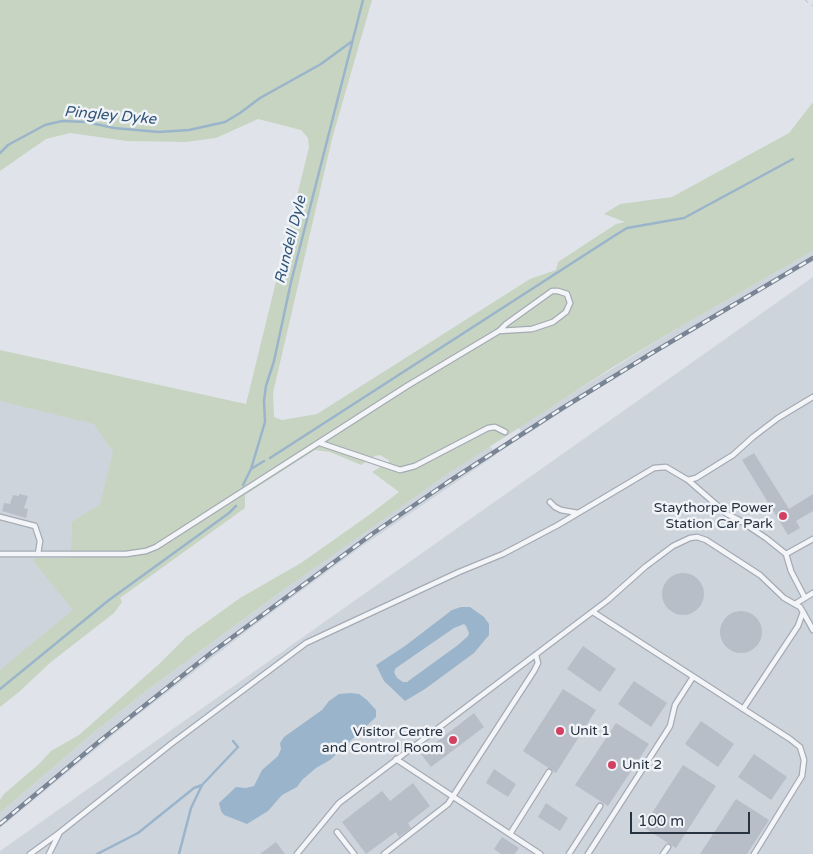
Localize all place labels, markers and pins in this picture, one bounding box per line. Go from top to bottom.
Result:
place label: Staythorpe Power Station Car Park [654,500,773,532]
marker: Staythorpe Power Station Car Park [777,510,789,522]
place label: Unit 1 [570,723,610,739]
place label: Visitor Centre and Control Room [322,724,443,756]
marker: Unit 1 [554,725,566,737]
marker: Visitor Centre and Control Room [447,734,459,746]
place label: Unit 2 [622,757,662,773]
marker: Unit 2 [606,759,618,771]

